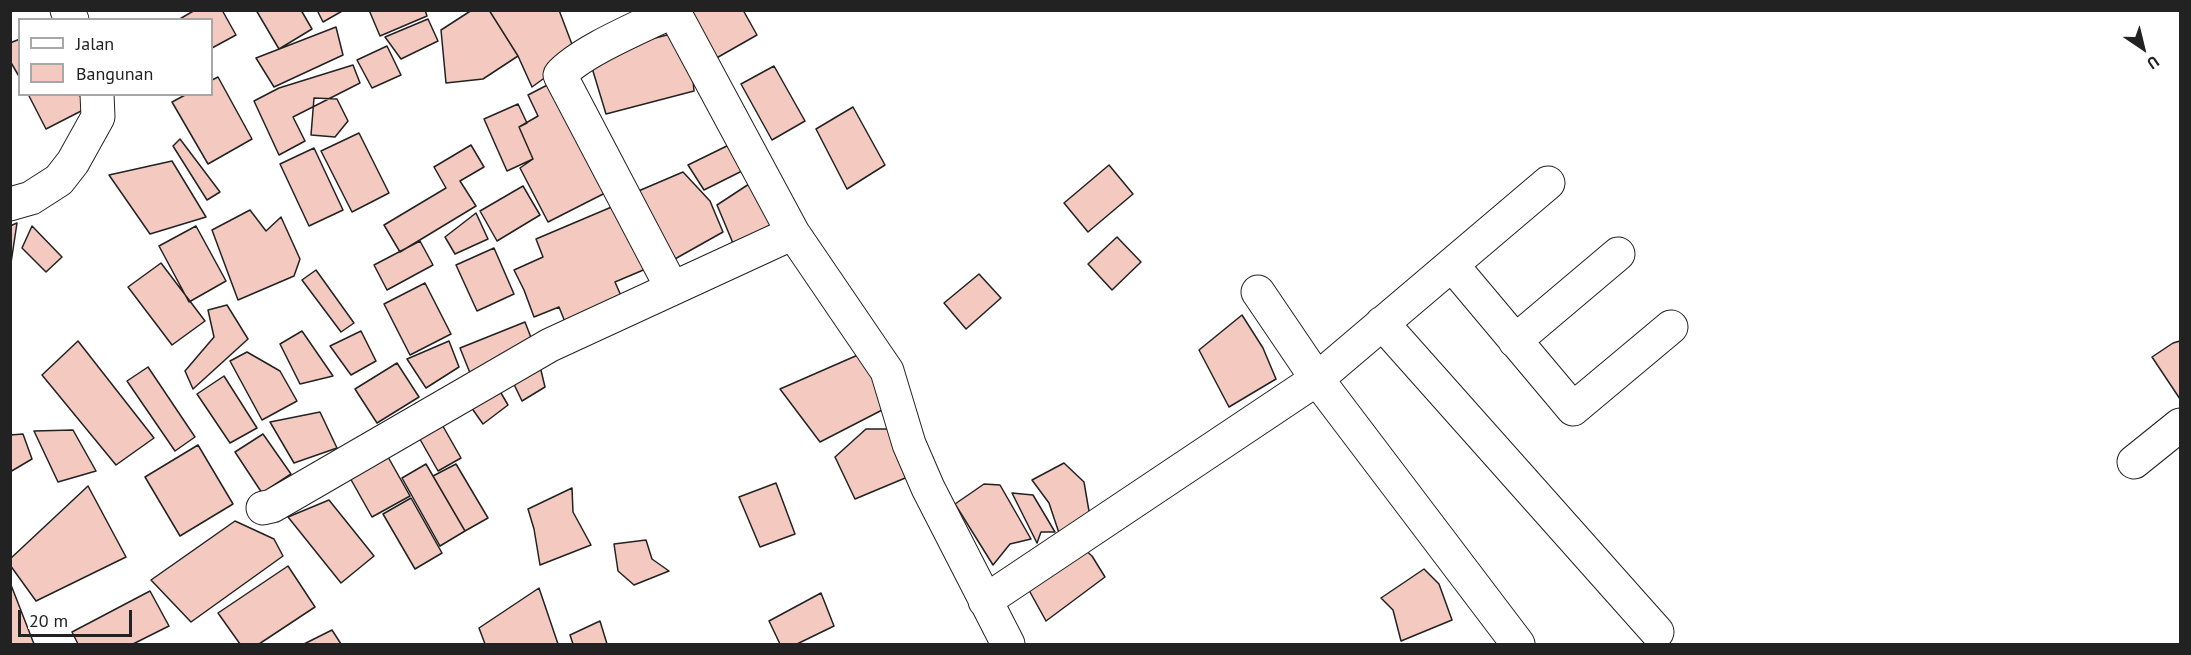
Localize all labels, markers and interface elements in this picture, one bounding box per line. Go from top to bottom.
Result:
legend [18,18,213,96]
north arrow [2113,18,2173,78]
text: Jalan [76,32,114,55]
text: U [2143,52,2163,74]
text: Bangunan [76,62,153,85]
scale bar [21,598,135,636]
text: 20 m [29,609,68,632]

